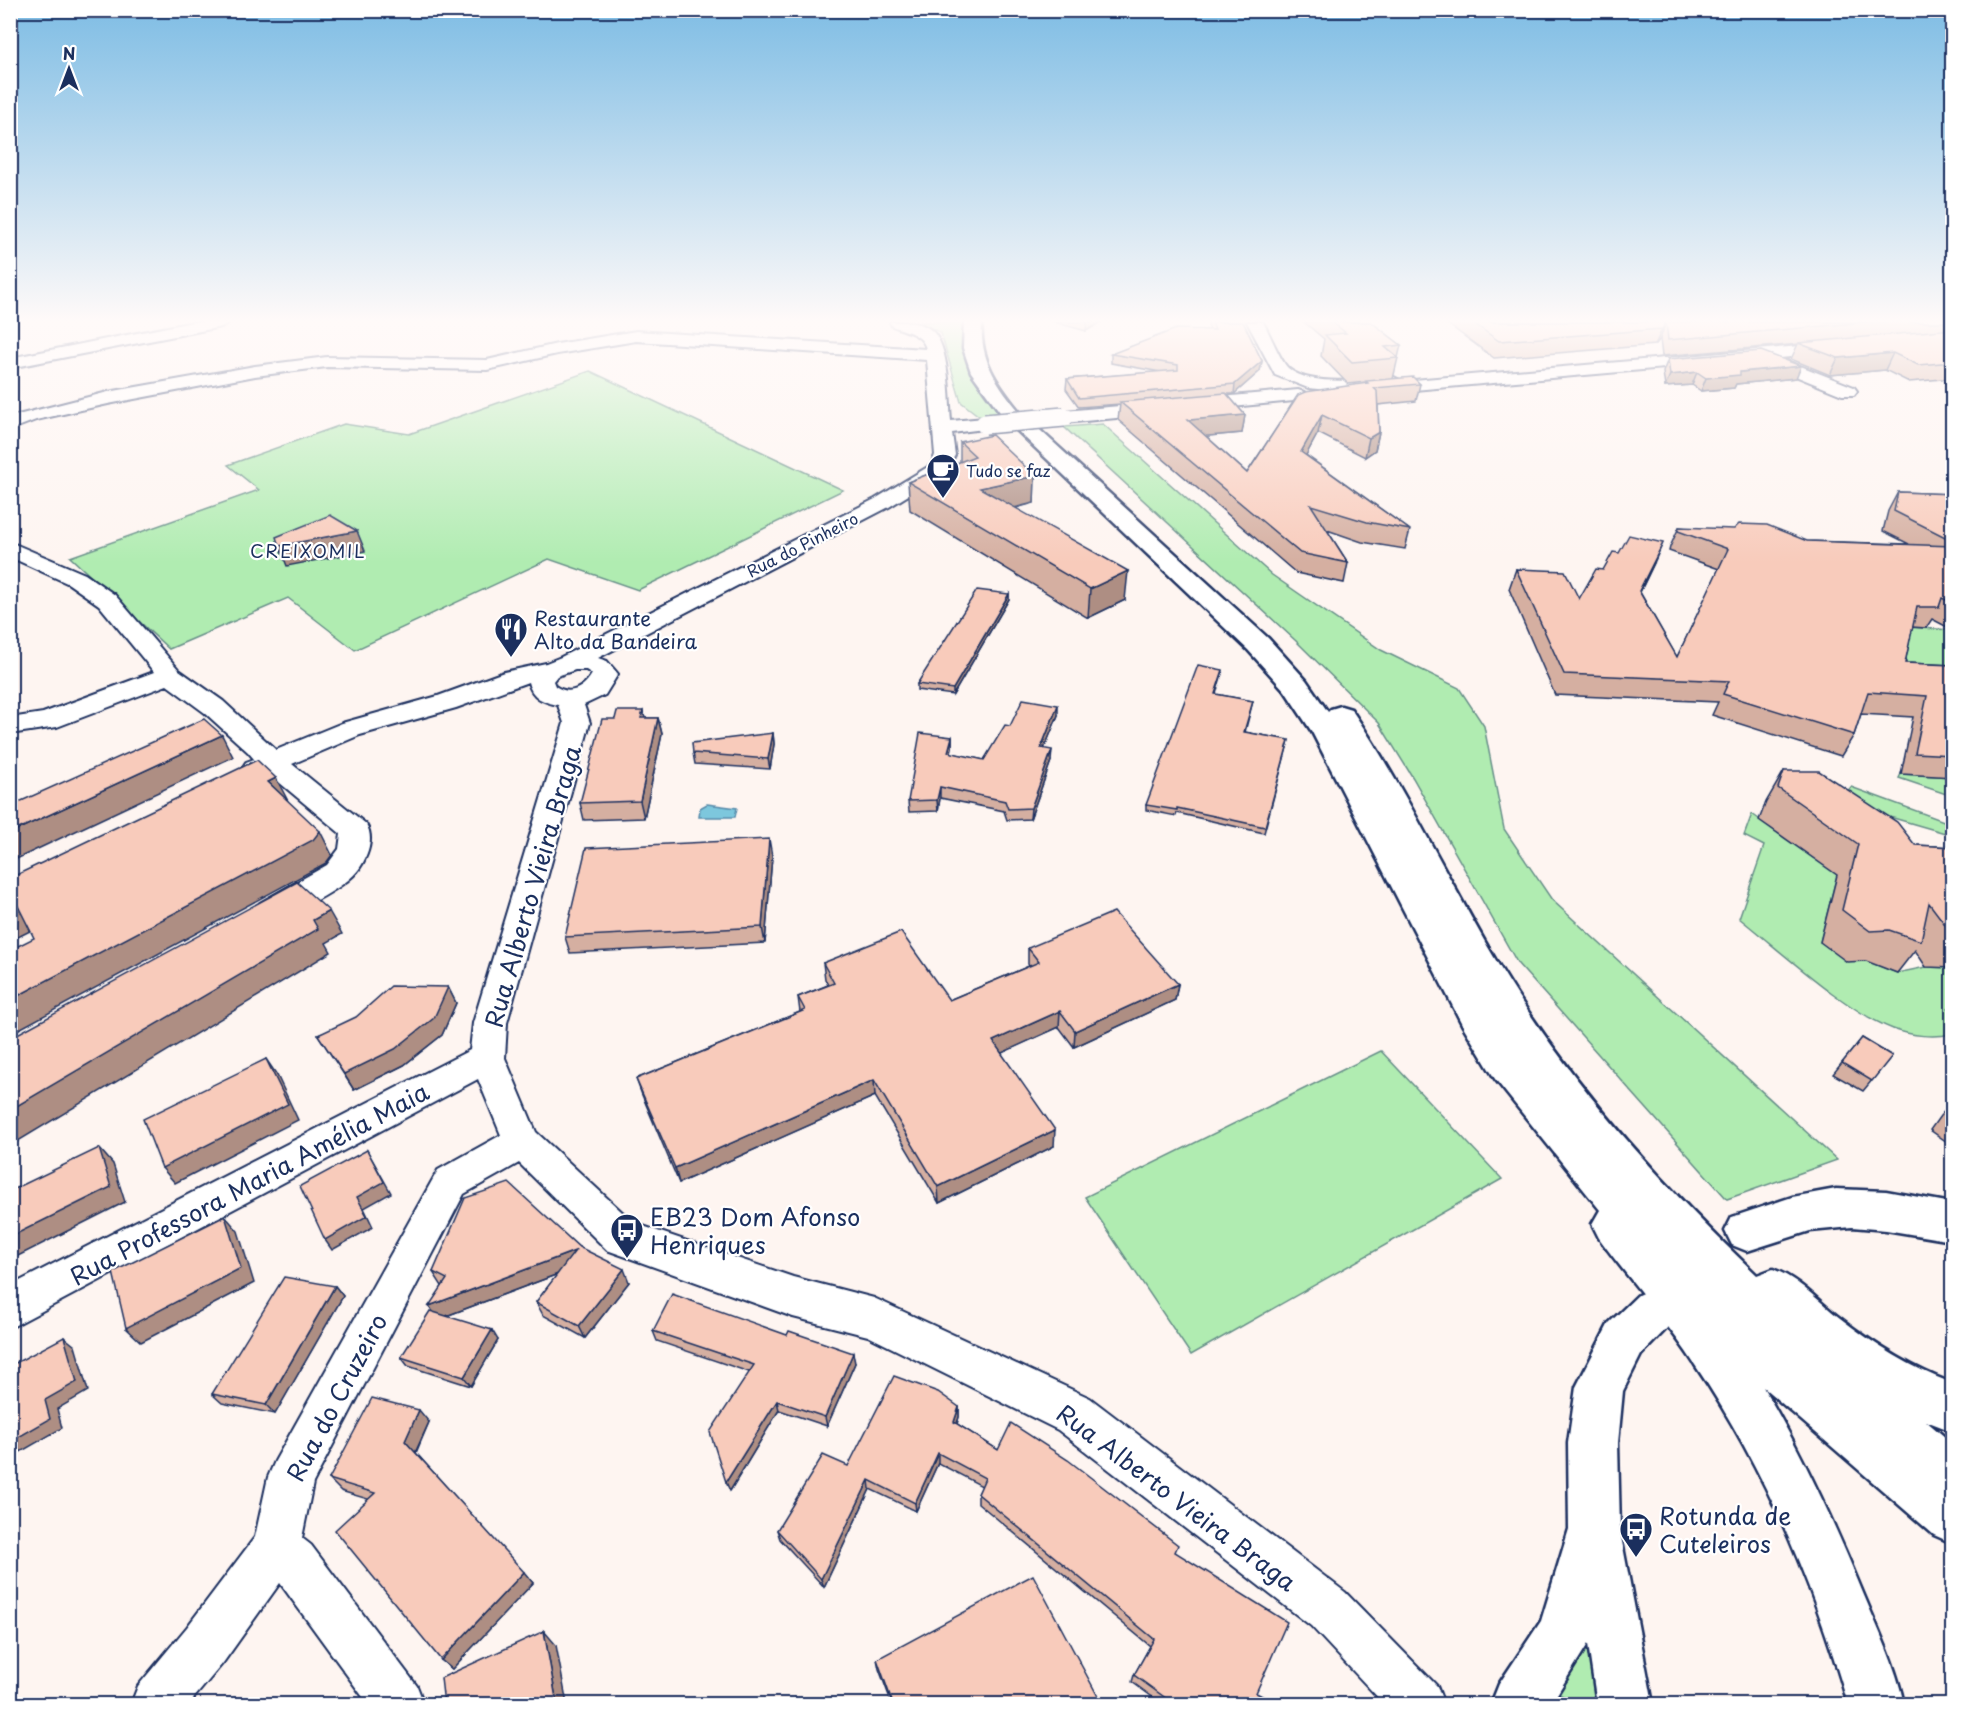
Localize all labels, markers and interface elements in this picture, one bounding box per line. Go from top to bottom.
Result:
north arrow [39,39,99,99]
text: N [63,41,75,65]
cafe icon: Tudo se faz [925,452,961,499]
place label: Tudo se faz [966,458,1051,482]
street label: Rua do Pinheiro [742,505,862,582]
district label: CREIXOMIL [250,537,366,564]
place label: Restaurante Alto da Bandeira [534,603,698,656]
restaurant icon: Restaurante Alto da Bandeira [493,611,529,658]
street label: Rua Alberto Vieira Braga [474,740,590,1031]
street label: Rua Professora Maria Amélia Maia [63,1073,435,1293]
place label: EB23 Dom Afonso Henriques [650,1198,860,1262]
bus stop icon: EB23 Dom Afonso Henriques [609,1212,645,1259]
street label: Rua do Cruzeiro [277,1307,395,1487]
street label: Rua Alberto Vieira Braga [1050,1395,1305,1600]
place label: Rotunda de Cuteleiros [1659,1497,1791,1561]
bus stop icon: Rotunda de Cuteleiros [1618,1511,1654,1558]

